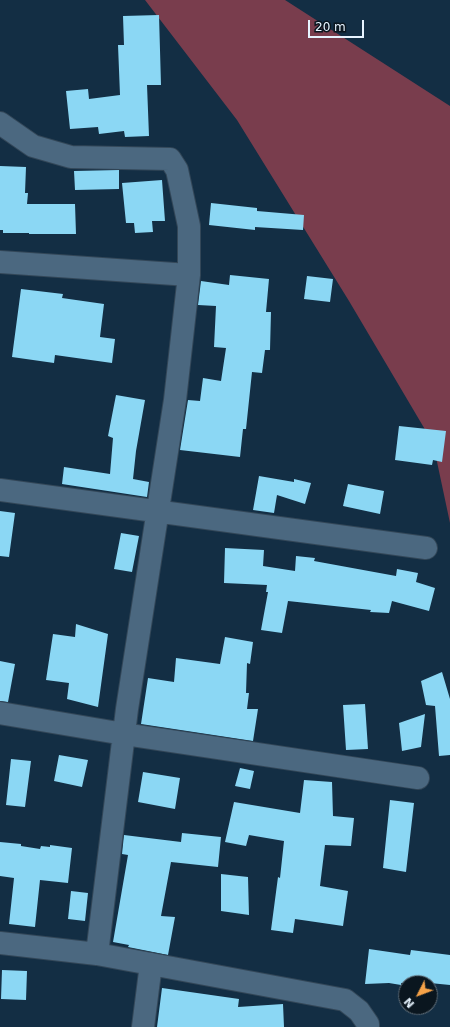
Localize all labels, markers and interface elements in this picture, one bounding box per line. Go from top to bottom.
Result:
scale bar [310,12,366,38]
text: 20 m [315,20,346,34]
north arrow [398,975,438,1015]
text: N [402,995,417,1010]

